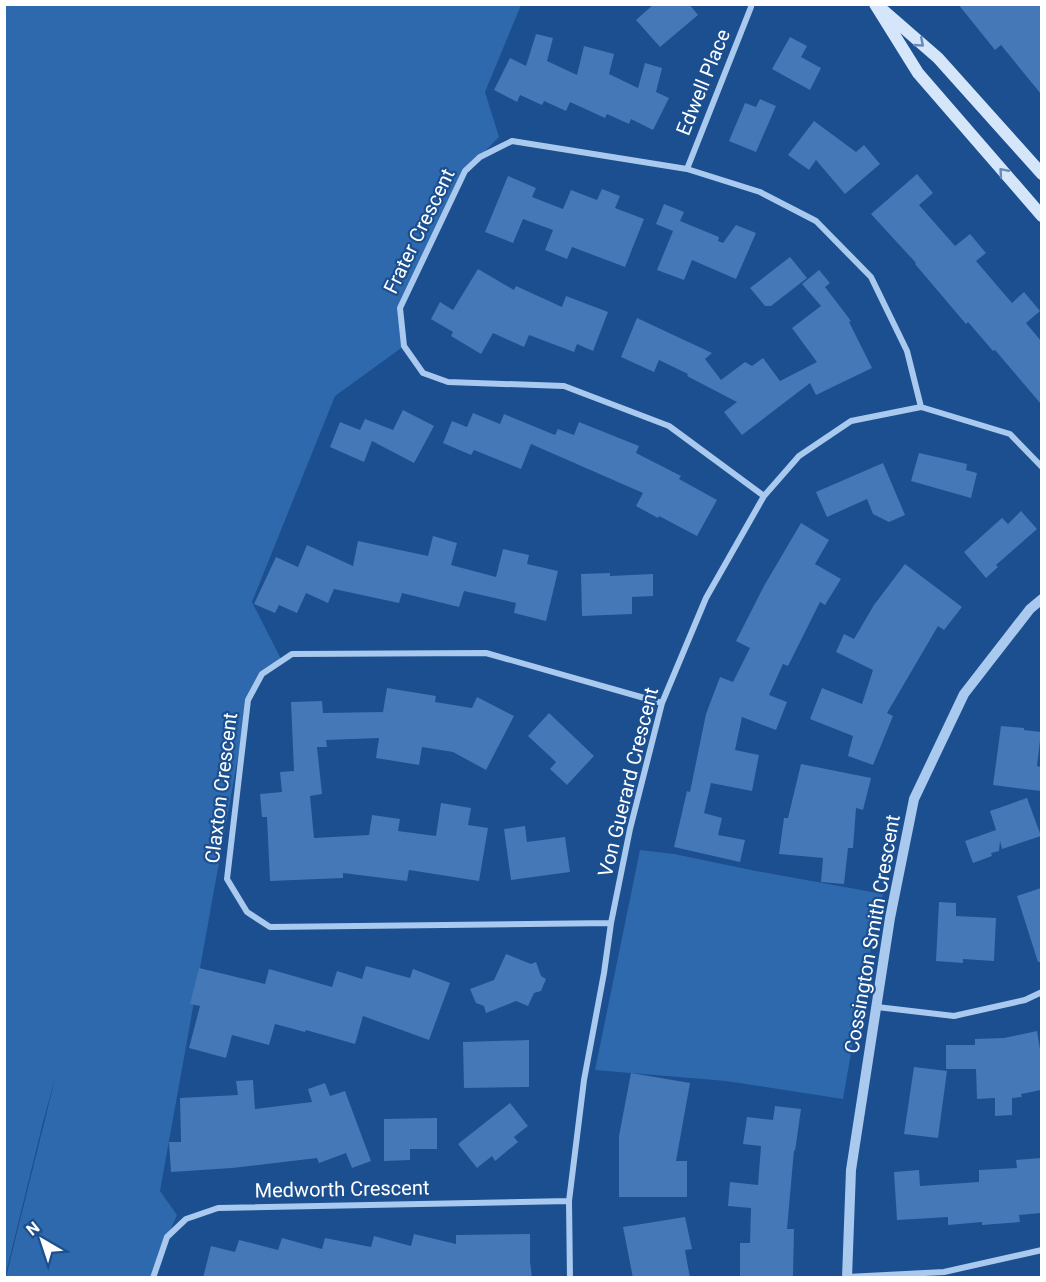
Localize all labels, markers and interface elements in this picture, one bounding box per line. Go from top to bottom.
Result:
street label: Edwell Place [671,25,735,139]
one-way arrow [913,36,924,47]
street label: Frater Crescent [378,165,460,297]
one-way arrow [999,168,1010,179]
street label: Von Guerard Crescent [593,685,663,879]
street label: Claxton Crescent [200,711,242,865]
street label: Cossington Smith Crescent [839,813,905,1055]
street label: Medworth Crescent [254,1175,430,1203]
north arrow [12,1210,72,1270]
text: N [23,1218,43,1240]

